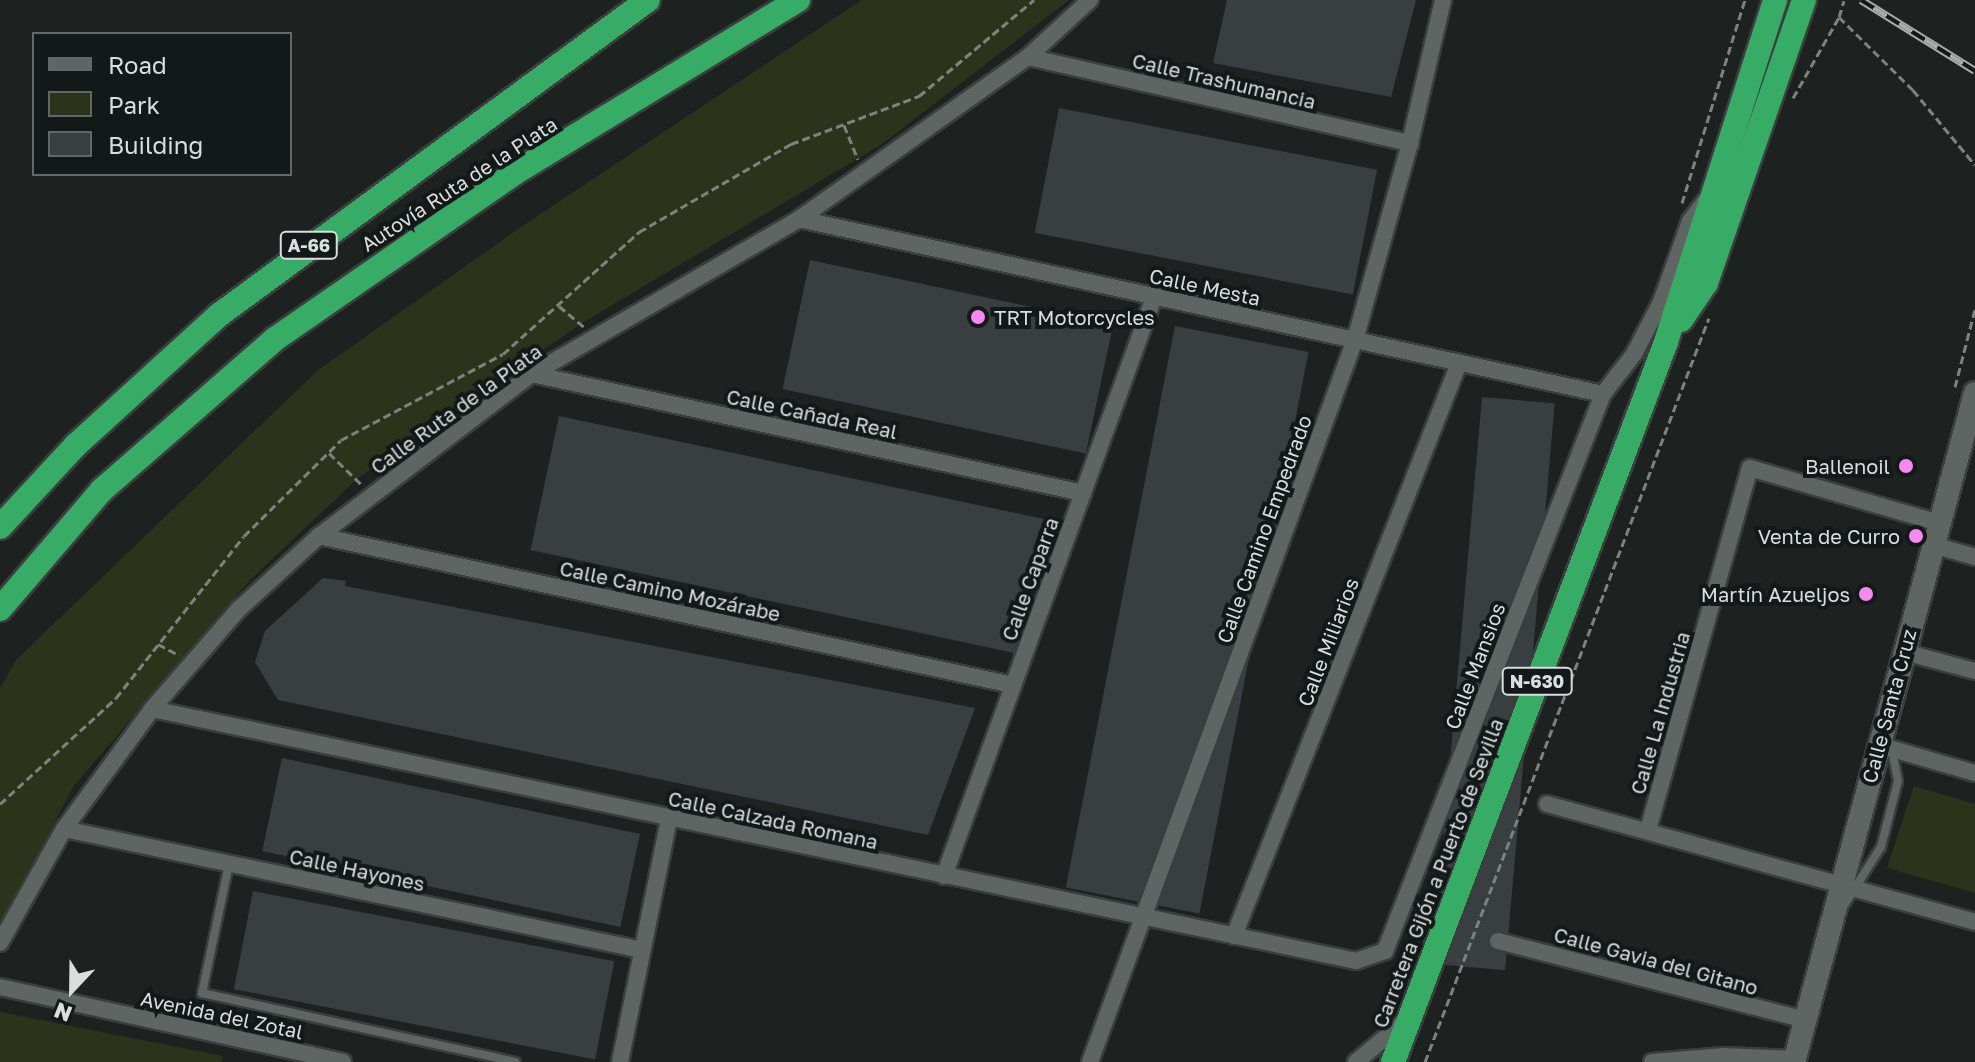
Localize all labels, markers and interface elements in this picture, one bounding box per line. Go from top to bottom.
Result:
legend [32,32,292,176]
street label: Calle Trashumancia [1130,48,1318,114]
text: Road [108,50,167,79]
text: Park [108,90,160,119]
street label: Autovía Ruta de la Plata [357,112,561,256]
text: Building [108,130,203,159]
road number: A-66 [279,231,339,259]
street label: Calle Mesta [1147,264,1263,310]
place label: TRT Motorcycles [994,305,1155,329]
marker: TRT Motorcycles [969,308,987,326]
street label: Calle Ruta de la Plata [366,339,546,479]
street label: Calle Cañada Real [724,384,900,444]
street label: Calle Camino Empedrado [1212,412,1316,646]
place label: Ballenoil [1805,454,1890,478]
marker: Ballenoil [1897,457,1915,475]
street label: Calle Caparra [997,514,1063,644]
place label: Venta de Curro [1758,524,1900,548]
marker: Venta de Curro [1907,527,1925,545]
street label: Calle Camino Mozárabe [558,556,782,626]
street label: Calle Miliarios [1293,574,1363,710]
place label: Martín Azueljos [1701,582,1850,606]
marker: Martín Azueljos [1857,585,1875,603]
street label: Calle Mansios [1440,599,1510,733]
street label: Calle Santa Cruz [1857,626,1921,786]
street label: Calle La Industria [1625,629,1695,797]
road number: N-630 [1501,667,1573,695]
street label: Carretera Gijón a Puerto de Sevilla [1368,715,1508,1031]
street label: Calle Calzada Romana [666,786,880,854]
street label: Calle Hayones [287,844,427,896]
street label: Calle Gavia del Gitano [1551,922,1761,1000]
north arrow [32,950,112,1030]
street label: Avenida del Zotal [139,986,305,1044]
text: N [50,997,76,1028]

